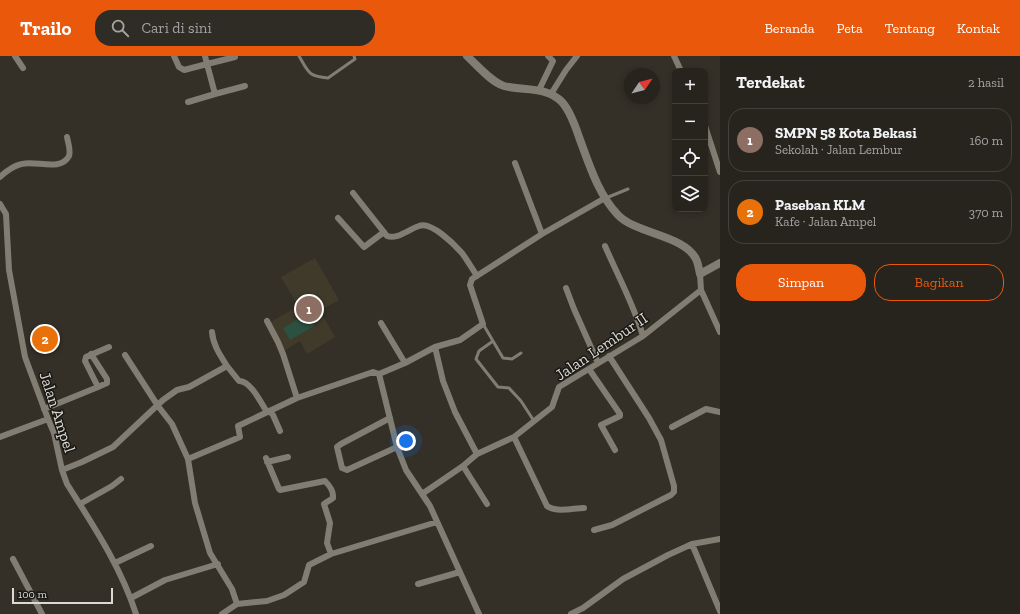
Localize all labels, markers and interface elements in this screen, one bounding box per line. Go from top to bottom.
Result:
search box [95,10,375,46]
text: Trailo [20,17,71,40]
icon: search [109,17,131,39]
text: Cari di sini [141,19,212,37]
text: Beranda [764,20,815,37]
text: Peta [837,20,863,37]
text: Tentang [885,20,935,37]
text: Kontak [957,20,1000,37]
north arrow [624,68,660,104]
map controls [672,68,708,212]
button: + [672,68,708,104]
text: Terdekat [736,72,805,92]
text: 2 hasil [968,75,1004,90]
button: − [672,104,708,140]
text: SMPN 58 Kota Bekasi [775,124,917,142]
text: 1 [747,133,753,148]
text: 160 m [969,133,1003,148]
button: locate [672,140,708,176]
text: Sekolah · Jalan Lembur [775,142,903,157]
button: layers [672,176,708,212]
text: Paseban KLM [775,196,865,214]
text: 2 [747,205,753,220]
text: 370 m [969,205,1003,220]
text: Kafe · Jalan Ampel [775,214,876,229]
button: Simpan [736,264,866,301]
button: Bagikan [874,264,1004,301]
pin: 1 [296,294,322,324]
street label: Jalan Lembur II [551,309,651,384]
pin: 2 [32,324,58,354]
street label: Jalan Ampel [36,369,79,455]
your location [396,431,416,451]
scale bar [12,586,113,605]
text: 100 m [18,588,47,601]

